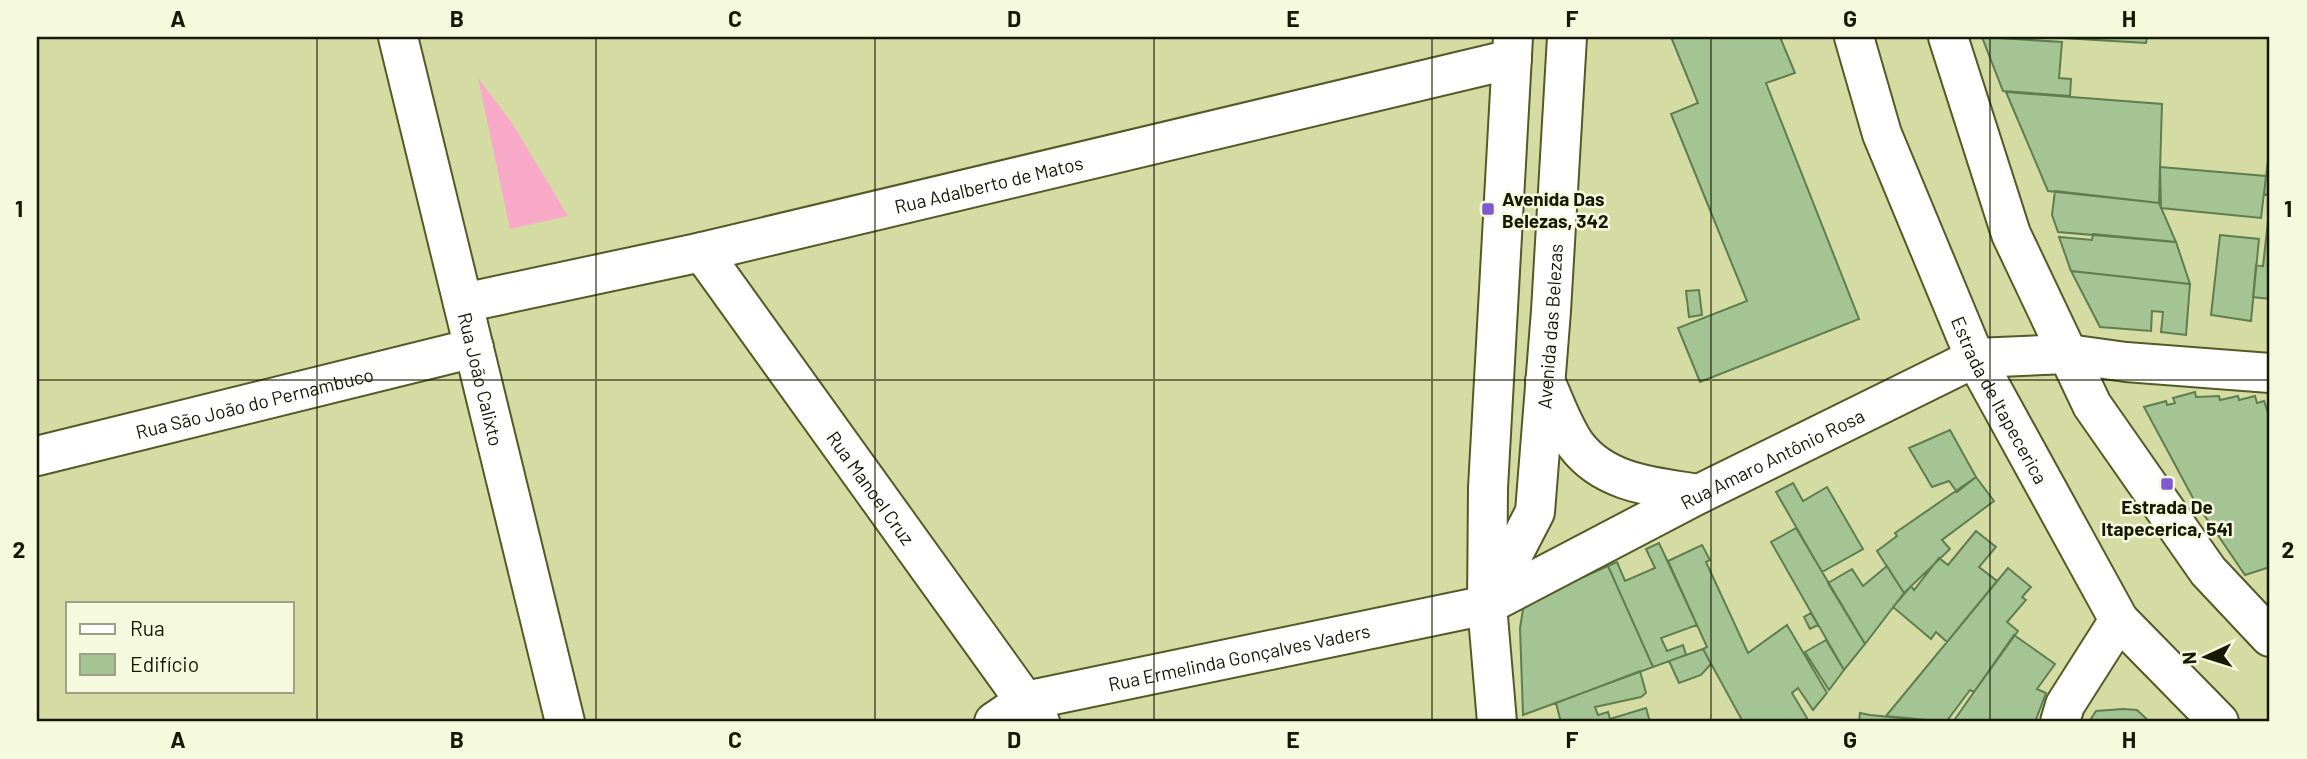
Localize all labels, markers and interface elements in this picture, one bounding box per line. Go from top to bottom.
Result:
text: A [170,4,186,32]
text: B [450,4,464,32]
text: C [728,4,742,32]
text: D [1007,4,1021,32]
text: E [1286,4,1300,32]
text: F [1566,4,1579,32]
text: G [1843,4,1857,32]
text: H [2122,4,2136,32]
street label: Rua Adalberto de Matos [892,150,1085,217]
place label: Avenida Das Belezas, 342 [1502,187,1609,232]
text: 1 [15,194,23,222]
text: 1 [2284,194,2292,222]
marker: Avenida Das Belezas, 342 [1480,201,1496,217]
street label: Avenida das Belezas [1532,243,1566,410]
street label: Rua João Calixto [454,310,509,448]
street label: Estrada de Itapecerica [1947,313,2053,487]
street label: Rua São João do Pernambuco [133,362,376,443]
street label: Rua Amaro Antônio Rosa [1676,403,1868,513]
street label: Rua Manoel Cruz [823,426,920,549]
marker: Estrada De Itapecerica, 541 [2159,476,2175,492]
place label: Estrada De Itapecerica, 541 [2101,495,2233,540]
text: 2 [13,535,25,563]
text: 2 [2282,535,2294,563]
legend [66,602,294,692]
text: Rua [130,615,165,640]
street label: Rua Ermelinda Gonçalves Vaders [1106,618,1372,695]
north arrow [2170,622,2240,692]
text: Edifício [130,651,199,676]
text: N [2177,651,2200,665]
text: A [170,725,186,753]
text: B [450,725,464,753]
text: C [728,725,742,753]
text: D [1007,725,1021,753]
text: E [1286,725,1300,753]
text: F [1566,725,1579,753]
text: G [1843,725,1857,753]
text: H [2122,725,2136,753]

